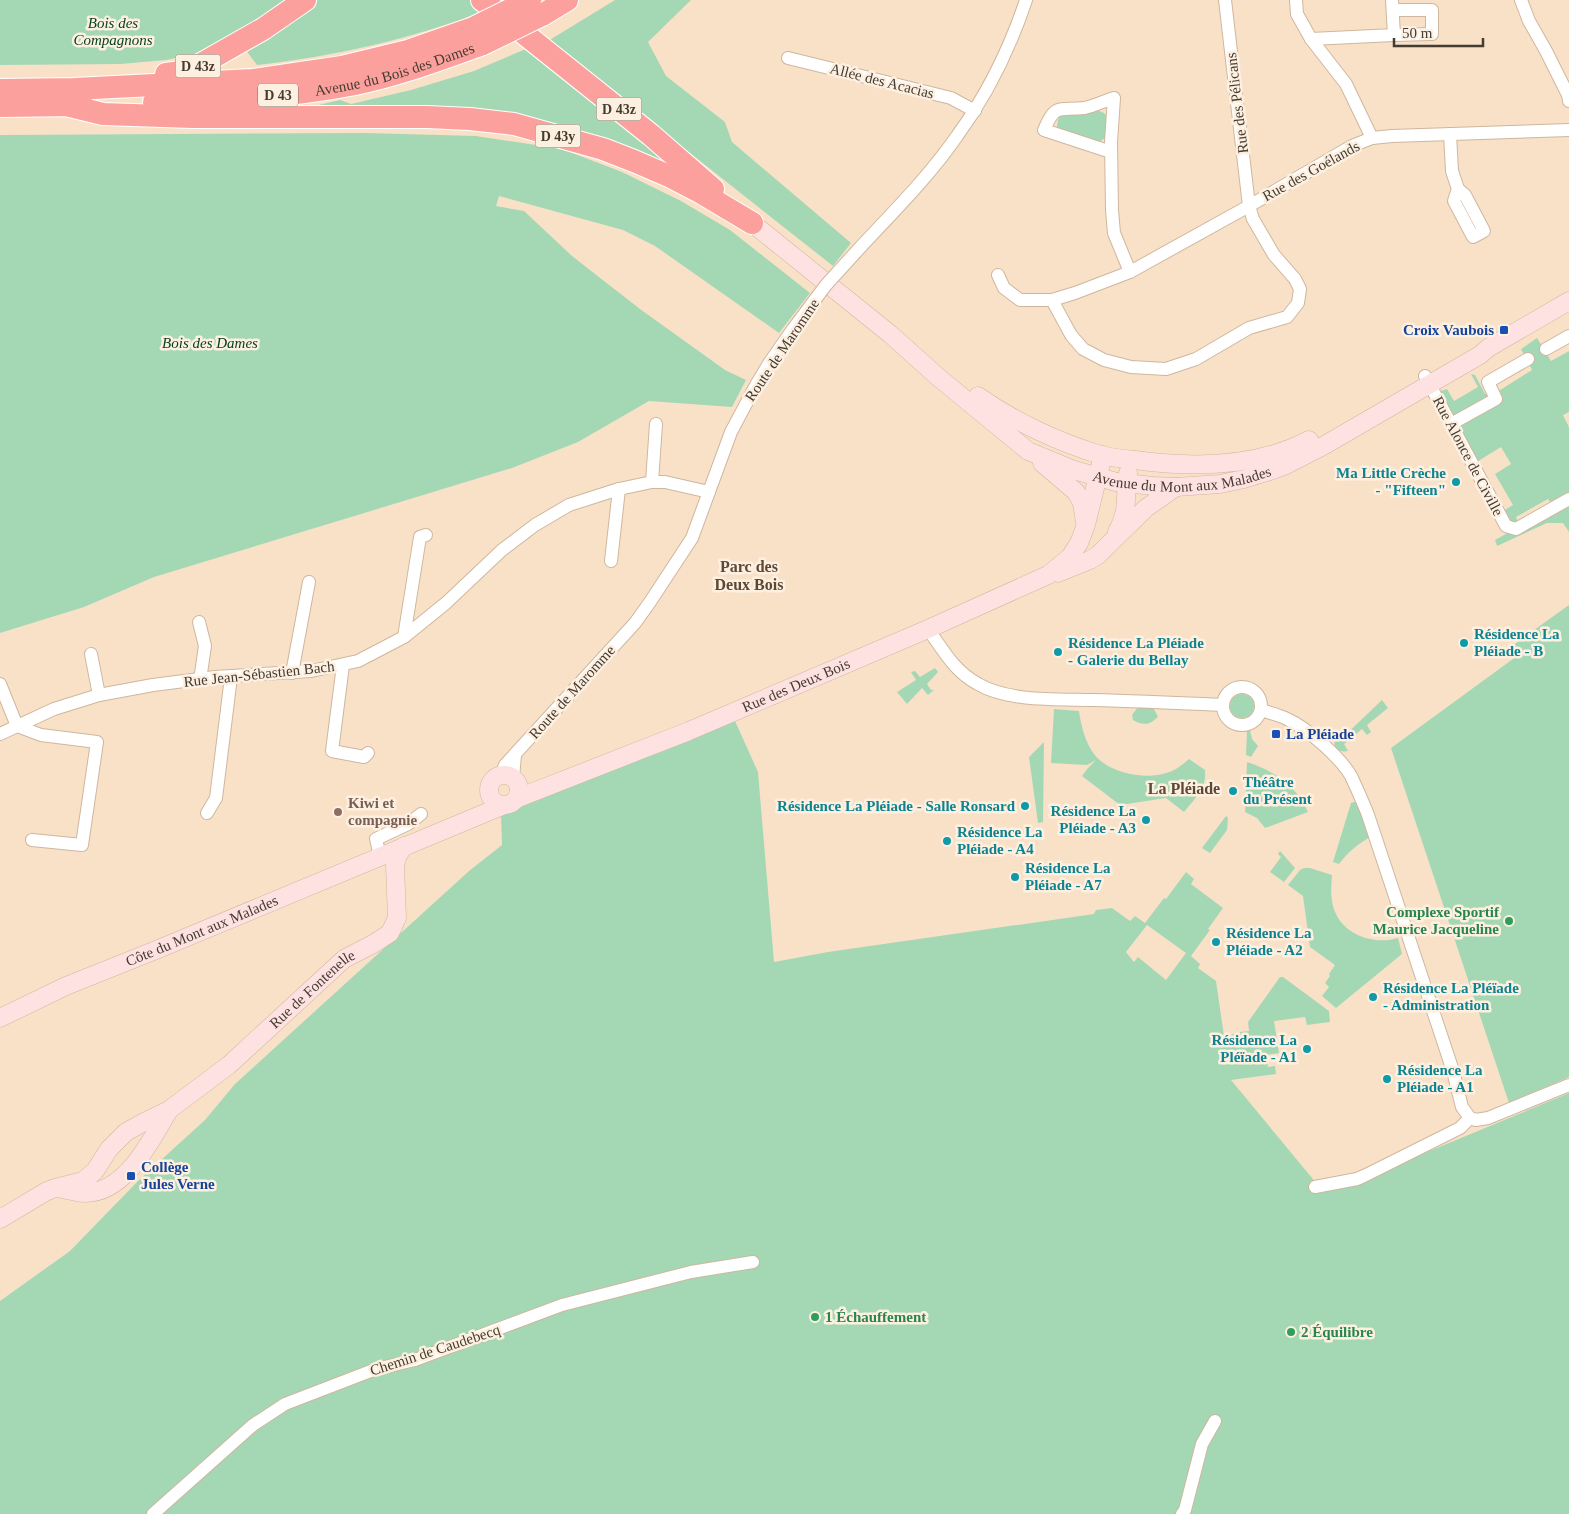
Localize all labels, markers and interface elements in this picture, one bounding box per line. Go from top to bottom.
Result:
park label: Bois des Compagnons [73,15,153,48]
scale bar [1394,15,1483,47]
text: 50 m [1402,25,1433,41]
street label: Avenue du Bois des Dames [314,40,477,99]
street label: Rue des Pélicans [1223,51,1251,154]
road number: D 43z [176,54,220,78]
street label: Allée des Acacias [828,60,936,102]
road number: D 43 [258,84,298,106]
road number: D 43z [596,98,642,120]
road number: D 43y [536,124,580,148]
street label: Rue des Goélands [1260,138,1362,204]
street label: Route de Maromme [742,296,822,404]
place label: Croix Vaubois [1403,322,1494,338]
marker: Croix Vaubois [1498,324,1510,336]
park label: Bois des Dames [162,335,258,351]
street label: Rue Alonce de Civille [1430,394,1506,519]
street label: Avenue du Mont aux Malades [1091,463,1273,495]
place label: Ma Little Crèche - "Fifteen" [1336,465,1446,498]
marker: Ma Little Crèche - "Fifteen" [1450,476,1462,488]
district label: Parc des Deux Bois [715,558,783,593]
place label: Résidence La Pléiade - B [1474,626,1560,659]
place label: Résidence La Pléiade - Galerie du Bellay [1068,635,1204,668]
marker: Résidence La Pléiade - B [1458,637,1470,649]
street label: Route de Maromme [526,642,618,742]
marker: Résidence La Pléiade - Galerie du Bellay [1052,646,1064,658]
street label: Rue des Deux Bois [740,655,852,715]
street label: Rue Jean-Sébastien Bach [183,658,336,690]
place label: La Pléiade [1286,726,1354,742]
marker: La Pléiade [1270,728,1282,740]
place label: Théâtre du Présent [1243,774,1312,807]
district label: La Pléiade [1148,780,1220,797]
marker: Théâtre du Présent [1227,785,1239,797]
place label: Kiwi et compagnie [348,795,418,828]
place label: Résidence La Pléiade - Salle Ronsard [777,798,1016,814]
marker: Résidence La Pléiade - Salle Ronsard [1019,800,1031,812]
place label: Résidence La Pléiade - A3 [1051,803,1136,836]
marker: Kiwi et compagnie [332,806,344,818]
marker: Résidence La Pléiade - A3 [1140,814,1152,826]
place label: Résidence La Pléiade - A4 [957,824,1043,857]
marker: Résidence La Pléiade - A4 [941,835,953,847]
place label: Résidence La Pléiade - A7 [1025,860,1111,893]
marker: Résidence La Pléiade - A7 [1009,871,1021,883]
street label: Côte du Mont aux Malades [123,892,281,969]
place label: Complexe Sportif Maurice Jacqueline [1373,904,1500,937]
marker: Complexe Sportif Maurice Jacqueline [1503,915,1515,927]
place label: Résidence La Pléiade - A2 [1226,925,1312,958]
marker: Résidence La Pléiade - A2 [1210,936,1222,948]
street label: Rue de Fontenelle [266,947,358,1031]
place label: Résidence La Pléïade - Administration [1383,980,1519,1013]
marker: Résidence La Pléïade - Administration [1367,991,1379,1003]
place label: Résidence La Pléïade - A1 [1212,1032,1297,1065]
marker: Résidence La Pléïade - A1 [1301,1043,1313,1055]
place label: Résidence La Pléiade - A1 [1397,1062,1483,1095]
marker: Résidence La Pléiade - A1 [1381,1073,1393,1085]
place label: Collège Jules Verne [141,1159,215,1192]
marker: Collège Jules Verne [125,1170,137,1182]
place label: 1 Échauffement [825,1309,926,1325]
marker: 1 Échauffement [809,1311,821,1323]
street label: Chemin de Caudebecq [368,1321,503,1379]
place label: 2 Équilibre [1301,1324,1373,1340]
marker: 2 Équilibre [1285,1326,1297,1338]

